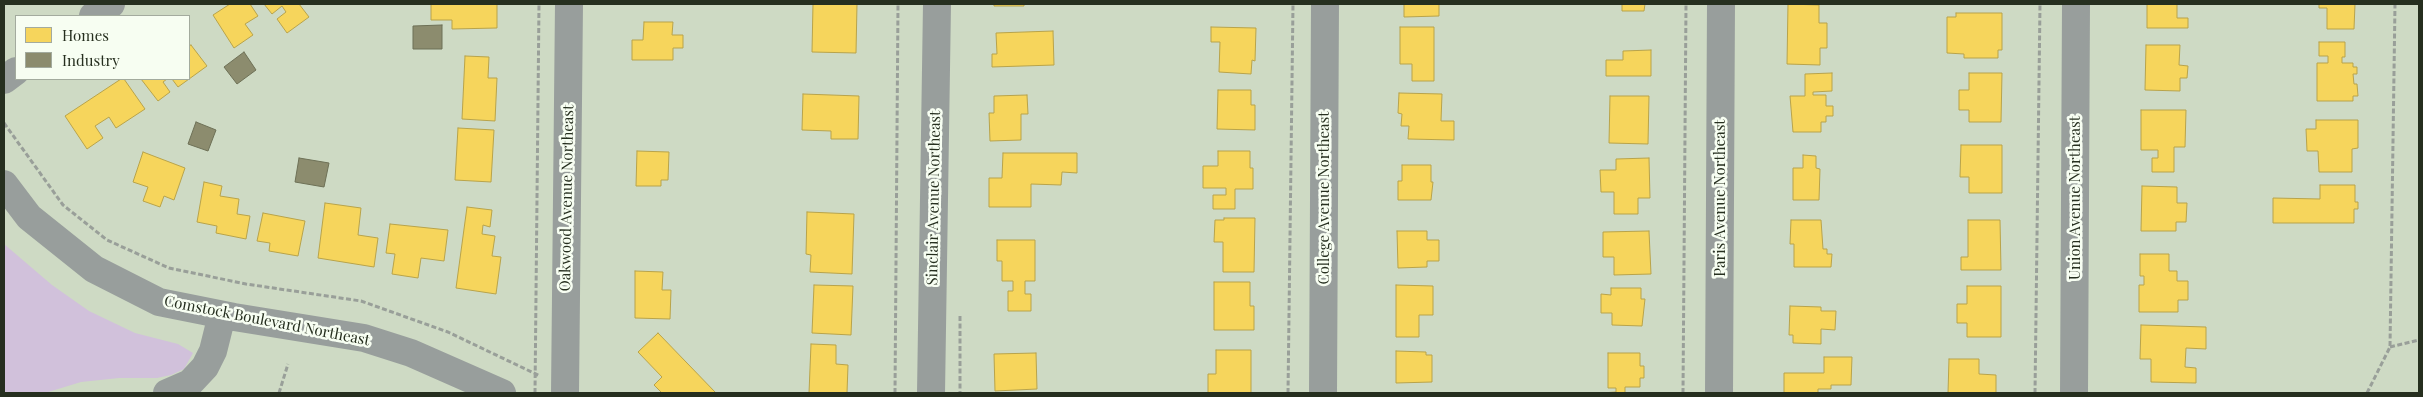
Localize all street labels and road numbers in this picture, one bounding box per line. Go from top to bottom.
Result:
street label: Oakwood Avenue Northeast [556,104,578,292]
street label: Sinclair Avenue Northeast [923,110,945,286]
street label: College Avenue Northeast [1315,111,1333,285]
street label: Union Avenue Northeast [2066,116,2084,280]
street label: Paris Avenue Northeast [1711,119,1729,277]
street label: Comstock Boulevard Northeast [163,292,371,350]

